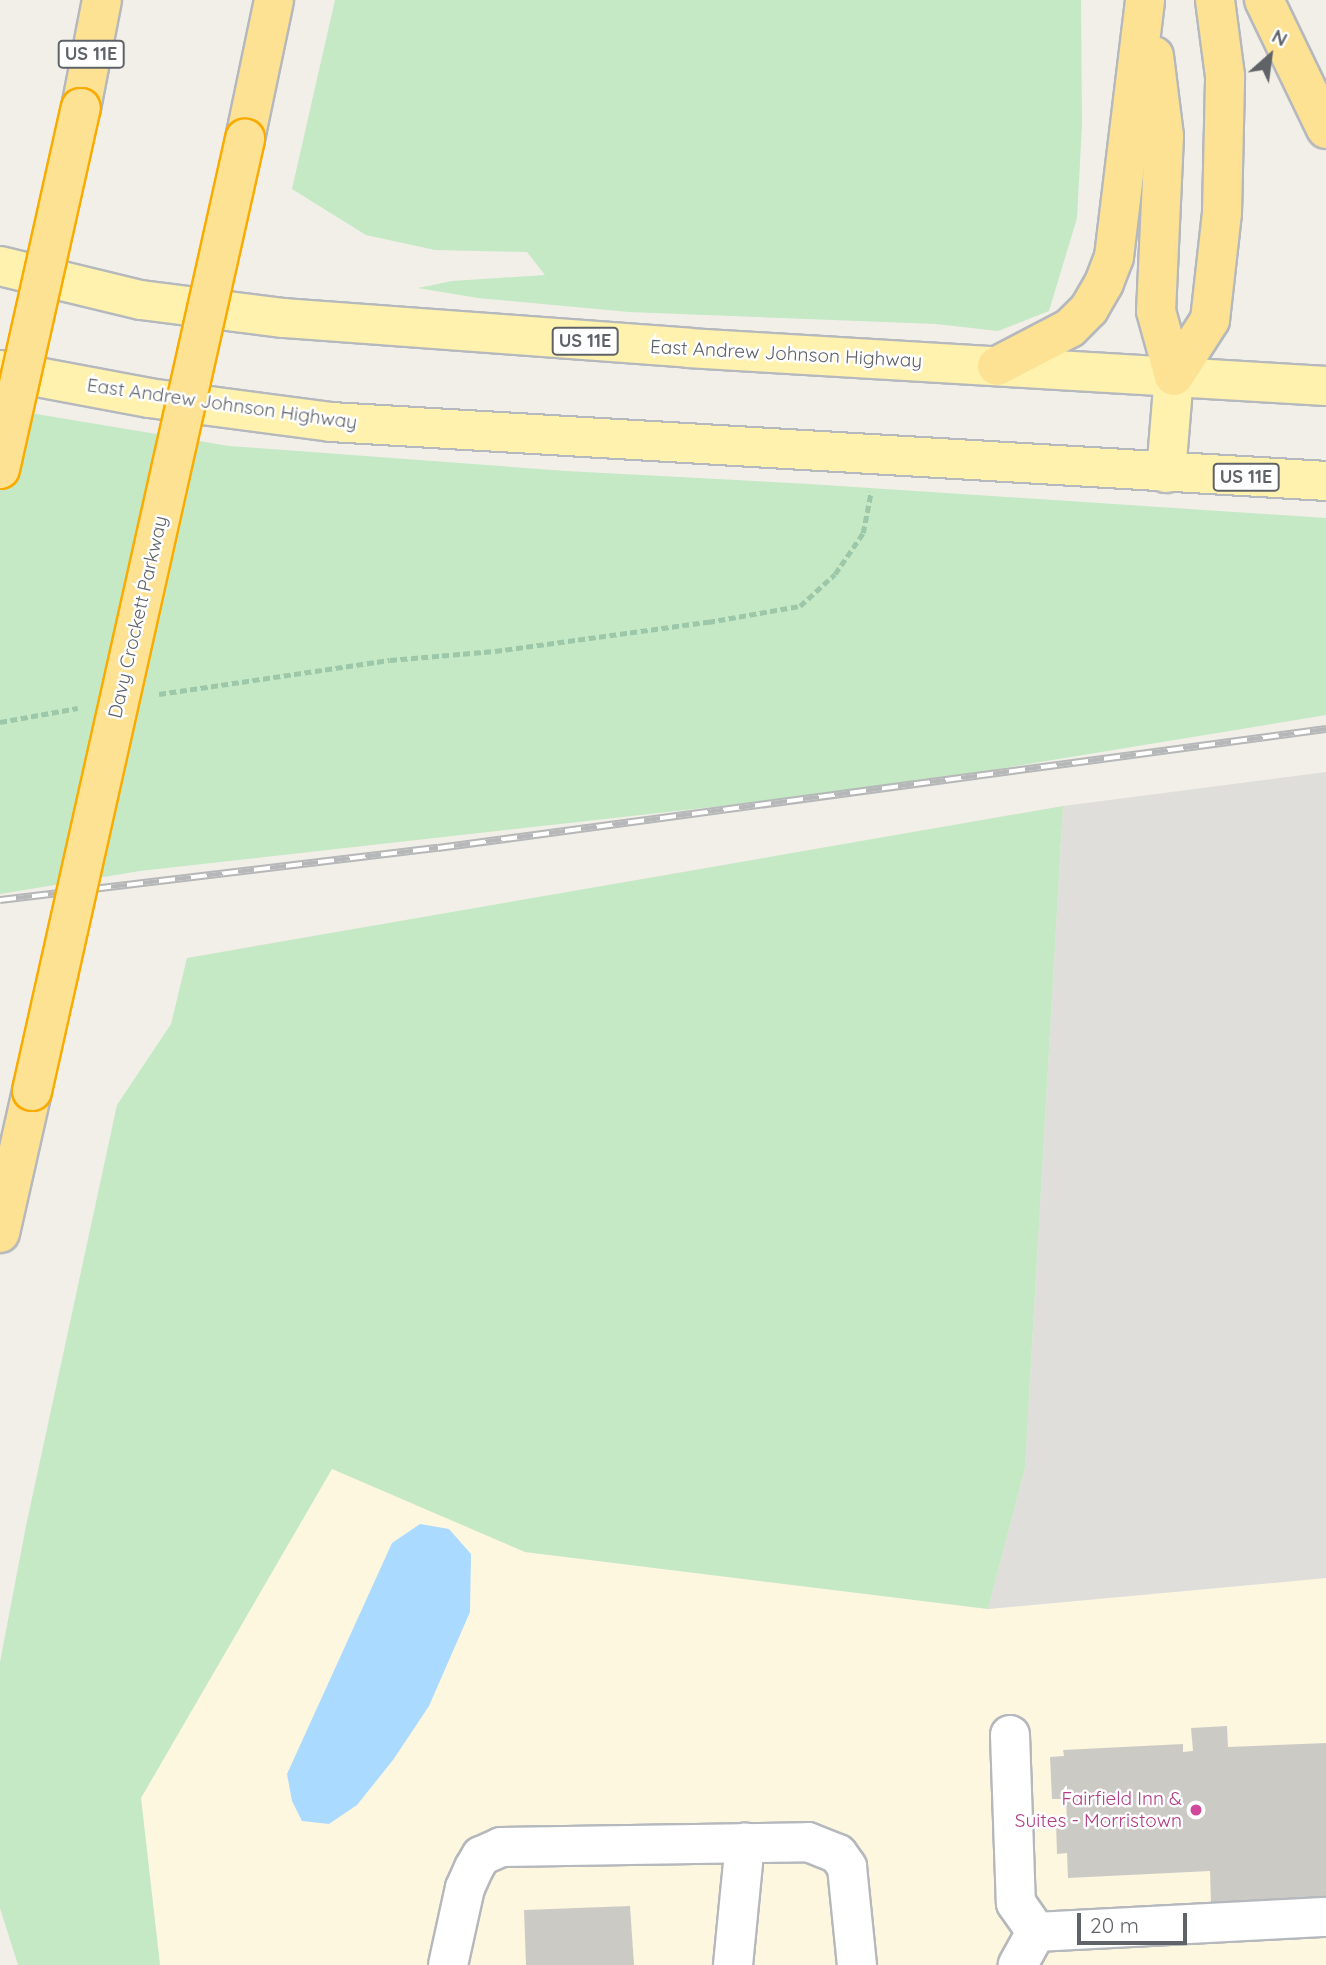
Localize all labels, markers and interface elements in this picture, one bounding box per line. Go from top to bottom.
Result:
north arrow [1235,21,1305,91]
text: N [1268,24,1292,51]
road number: US 11E [56,40,126,68]
road number: US 11E [550,326,620,356]
street label: East Andrew Johnson Highway [649,335,923,373]
street label: East Andrew Johnson Highway [85,374,359,434]
road number: US 11E [1211,462,1281,491]
street label: Davy Crockett Parkway [104,514,172,720]
place label: Fairfield Inn & Suites - Morristown [1015,1788,1182,1832]
marker: Fairfield Inn & Suites - Morristown [1188,1802,1204,1818]
scale bar [1081,1898,1191,1942]
text: 20 m [1090,1912,1139,1938]

